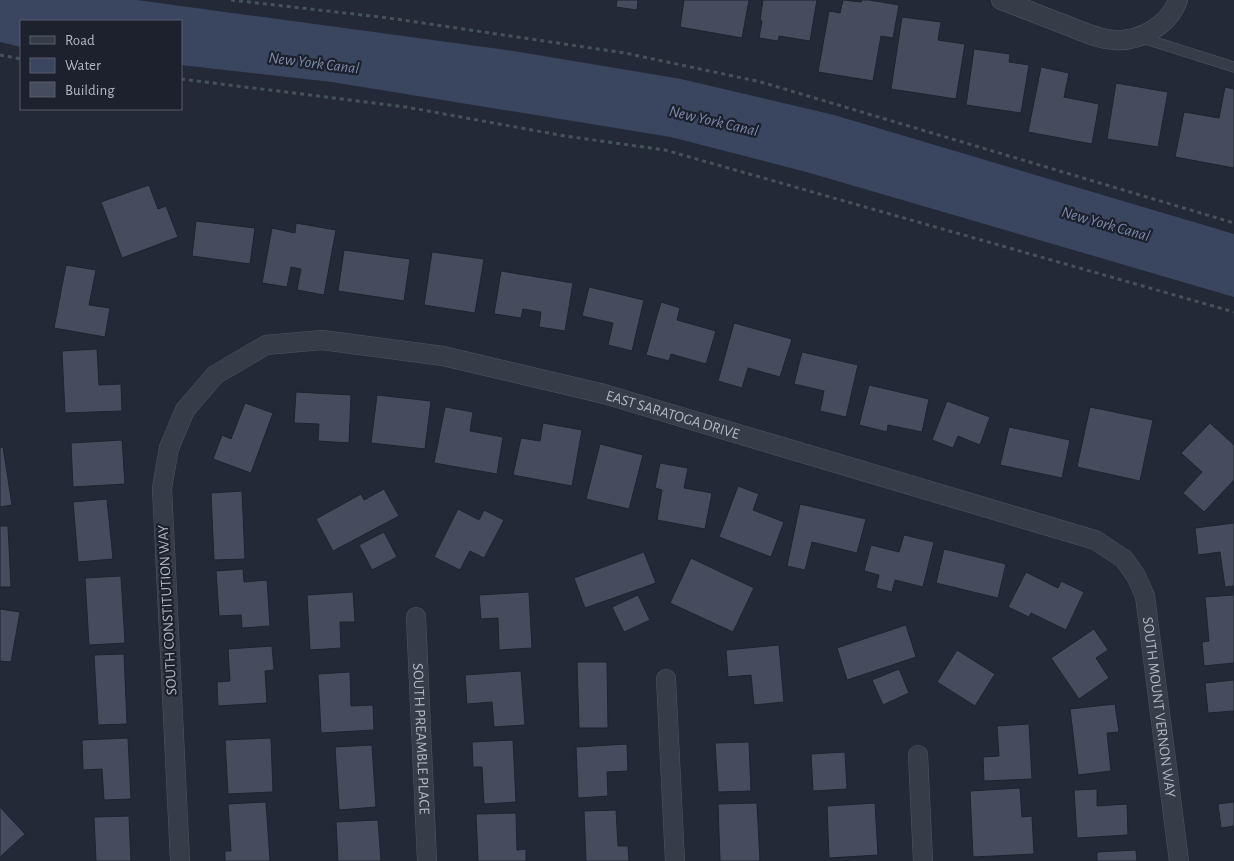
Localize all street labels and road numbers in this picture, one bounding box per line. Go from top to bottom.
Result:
street label: EAST SARATOGA DRIVE [604,388,741,442]
street label: SOUTH CONSTITUTION WAY [156,524,179,696]
street label: SOUTH MOUNT VERNON WAY [1140,616,1178,799]
street label: SOUTH PREAMBLE PLACE [410,663,432,815]

